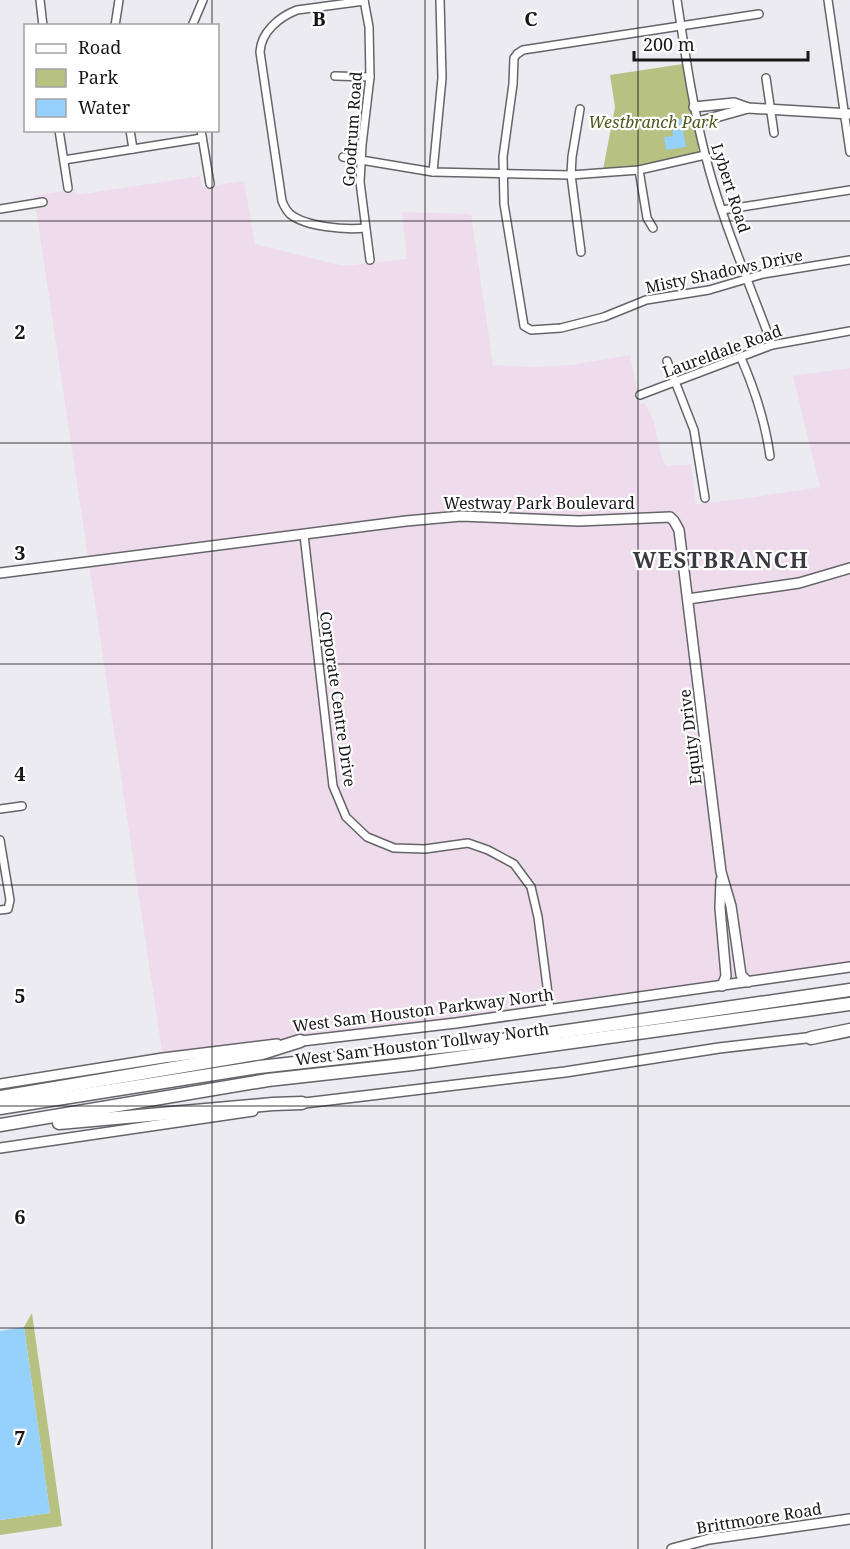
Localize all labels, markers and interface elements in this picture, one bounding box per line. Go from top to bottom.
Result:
text: B [312,5,326,32]
text: C [524,5,538,32]
legend [24,24,219,132]
scale bar [634,24,808,62]
text: 200 m [643,32,695,56]
text: Road [78,35,121,59]
text: Park [78,65,118,89]
street label: Goodrum Road [337,71,367,187]
text: Water [78,95,131,119]
park label: Westbranch Park [588,111,719,133]
street label: Lybert Road [706,140,756,236]
street label: Misty Shadows Drive [643,244,805,298]
text: 2 [14,318,26,345]
street label: Laureldale Road [659,319,785,383]
street label: Westway Park Boulevard [443,492,635,514]
text: 3 [14,539,26,566]
district label: WESTBRANCH [633,544,809,574]
street label: Corporate Centre Drive [315,610,361,788]
street label: Equity Drive [673,688,707,786]
text: 4 [14,760,26,787]
text: 5 [14,982,26,1009]
street label: West Sam Houston Parkway North [291,983,555,1037]
street label: West Sam Houston Tollway North [294,1018,550,1070]
text: 6 [14,1203,26,1230]
text: 7 [14,1424,26,1451]
street label: Brittmoore Road [695,1497,824,1539]

